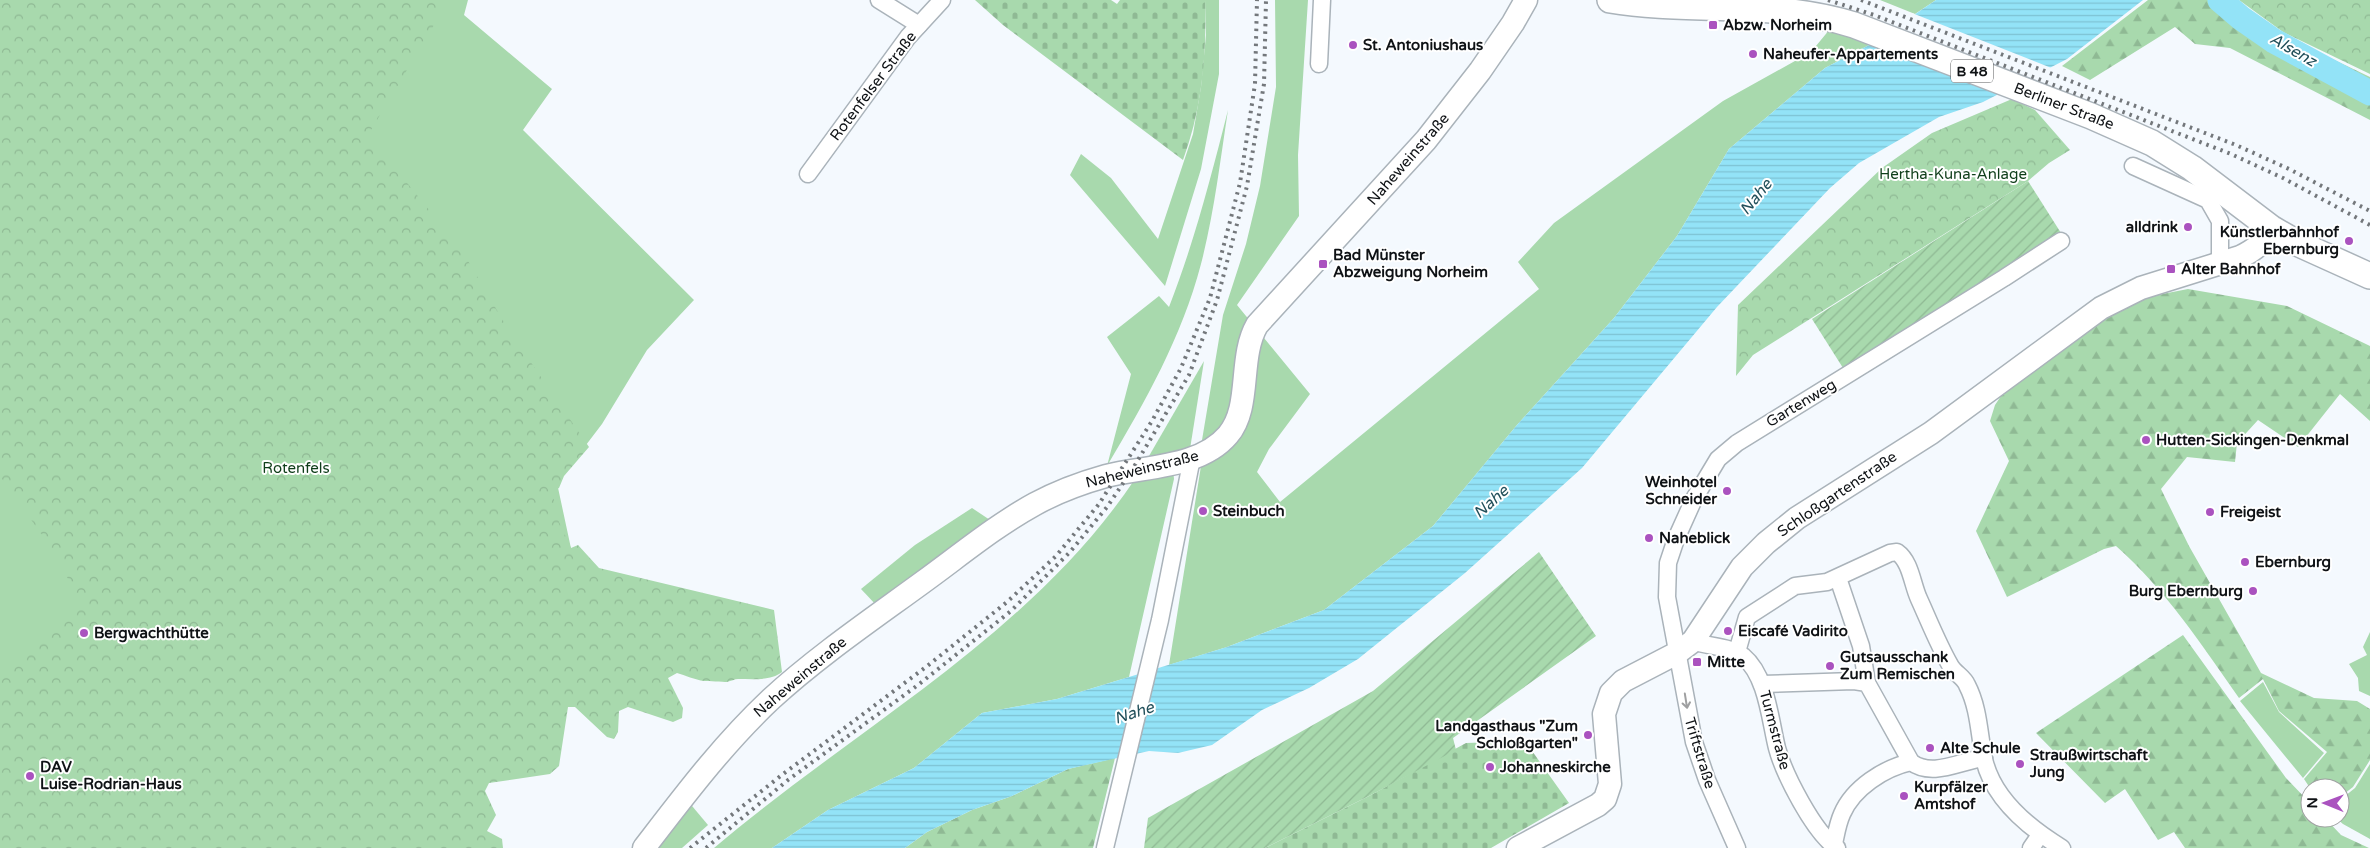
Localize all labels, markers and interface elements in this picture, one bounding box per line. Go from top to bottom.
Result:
place label: Abzw. Norheim [1723,16,1832,34]
marker: Abzw. Norheim [1707,19,1719,31]
street label: Rotenfelser Straße [826,28,920,144]
water label: Alsenz [2266,29,2322,72]
place label: St. Antoniushaus [1363,36,1483,54]
marker: St. Antoniushaus [1347,39,1359,51]
place label: Naheufer-Appartements [1763,45,1938,64]
marker: Naheufer-Appartements [1747,48,1759,60]
road number: B 48 [1951,59,1993,82]
street label: Berliner Straße [2011,79,2117,133]
street label: Naheweinstraße [1363,109,1453,209]
park label: Hertha-Kuna-Anlage [1879,165,2027,183]
water label: Nahe [1735,174,1777,219]
place label: alldrink [2126,218,2178,236]
marker: alldrink [2182,221,2194,233]
place label: Künstlerbahnhof Ebernburg [2220,223,2339,259]
marker: Künstlerbahnhof Ebernburg [2343,235,2355,247]
place label: Bad Münster Abzweigung Norheim [1333,246,1488,282]
marker: Bad Münster Abzweigung Norheim [1317,258,1329,270]
place label: Alter Bahnhof [2181,260,2281,278]
marker: Alter Bahnhof [2165,263,2177,275]
street label: Gartenweg [1763,375,1839,431]
place label: Hutten-Sickingen-Denkmal [2156,431,2349,450]
marker: Hutten-Sickingen-Denkmal [2140,434,2152,446]
street label: Naheweinstraße [1084,446,1200,492]
street label: Schloßgartenstraße [1774,447,1900,541]
park label: Rotenfels [262,459,330,477]
place label: Weinhotel Schneider [1645,473,1717,508]
water label: Nahe [1469,480,1513,523]
marker: Weinhotel Schneider [1721,485,1733,497]
place label: Steinbuch [1213,502,1285,520]
place label: Freigeist [2220,503,2281,522]
marker: Steinbuch [1197,505,1209,517]
marker: Freigeist [2204,506,2216,518]
place label: Naheblick [1659,529,1730,547]
marker: Naheblick [1643,532,1655,544]
place label: Ebernburg [2255,553,2331,572]
marker: Ebernburg [2239,556,2251,568]
place label: Burg Ebernburg [2129,582,2243,601]
marker: Burg Ebernburg [2247,585,2259,597]
place label: Eiscafé Vadirito [1738,622,1848,640]
place label: Bergwachthütte [94,624,209,643]
marker: Eiscafé Vadirito [1722,625,1734,637]
marker: Bergwachthütte [78,627,90,639]
street label: Naheweinstraße [750,633,850,721]
place label: Gutsausschank Zum Remischen [1840,648,1955,683]
place label: Mitte [1707,653,1745,671]
marker: Mitte [1691,656,1703,668]
marker: Gutsausschank Zum Remischen [1824,660,1836,672]
street label: Turmstraße [1756,688,1794,772]
one-way arrow [1681,693,1691,709]
water label: Nahe [1112,697,1157,729]
street label: Triftstraße [1681,715,1719,791]
place label: Landgasthaus "Zum Schloßgarten" [1435,717,1578,753]
marker: Landgasthaus "Zum Schloßgarten" [1582,729,1594,741]
place label: Alte Schule [1940,739,2021,757]
marker: Alte Schule [1924,742,1936,754]
place label: Straußwirtschaft Jung [2029,746,2148,782]
place label: DAV Luise-Rodrian-Haus [40,758,182,793]
place label: Johanneskirche [1499,758,1611,776]
marker: Straußwirtschaft Jung [2014,758,2026,770]
marker: Johanneskirche [1484,761,1496,773]
marker: DAV Luise-Rodrian-Haus [24,770,36,782]
place label: Kurpfälzer Amtshof [1914,778,1988,813]
north arrow [2300,778,2350,828]
marker: Kurpfälzer Amtshof [1898,790,1910,802]
text: N [2304,797,2321,809]

